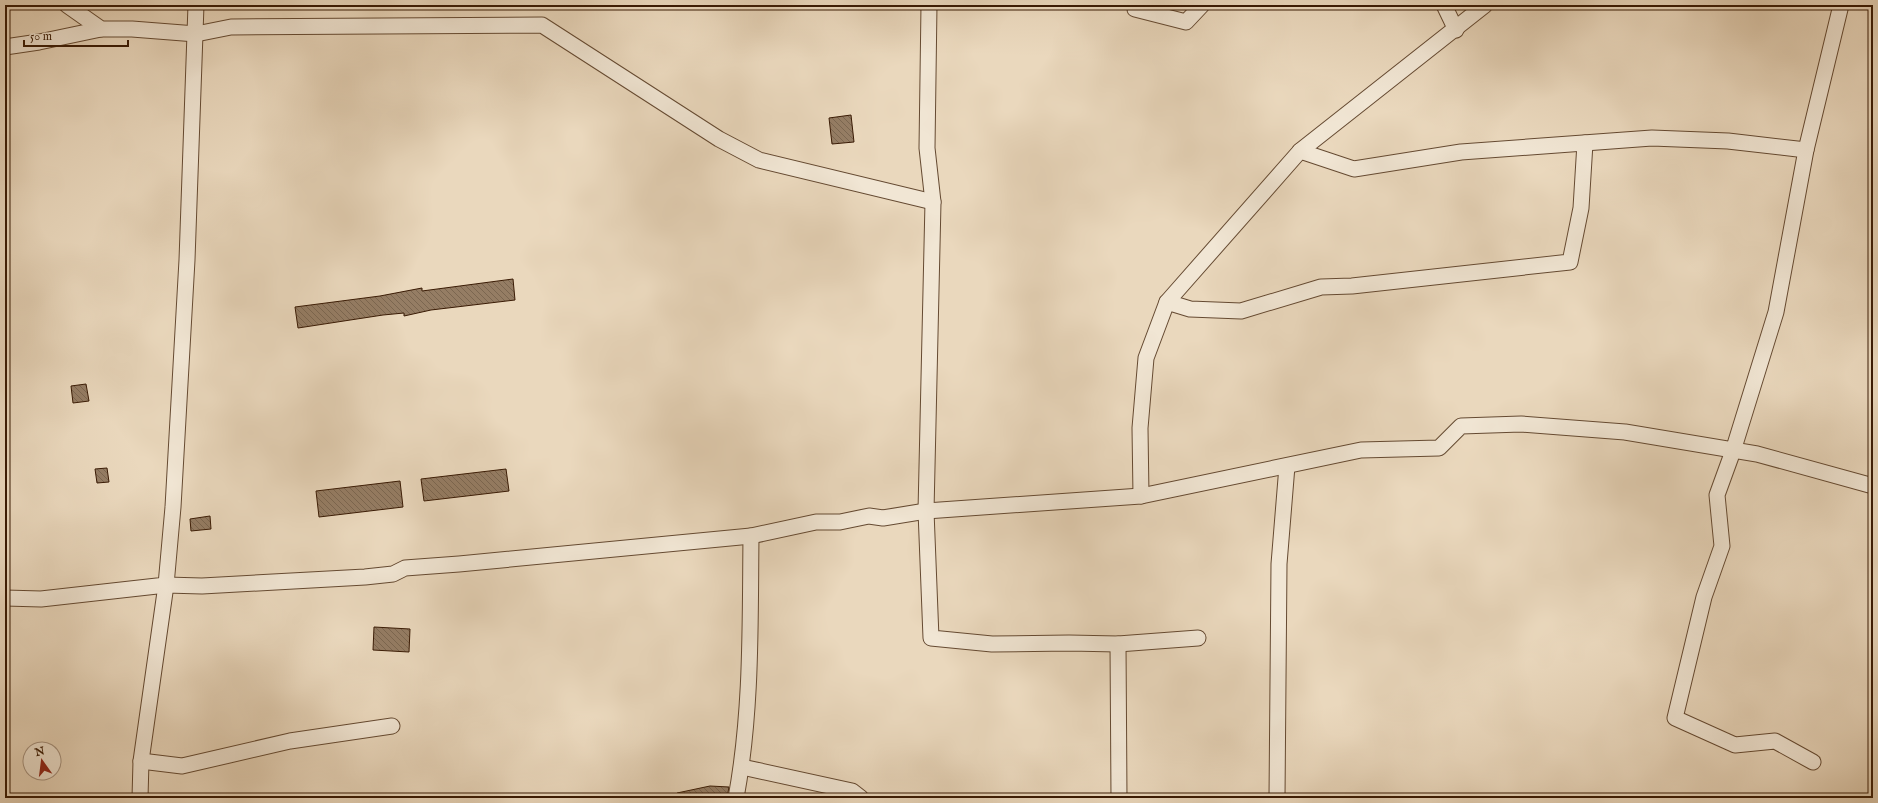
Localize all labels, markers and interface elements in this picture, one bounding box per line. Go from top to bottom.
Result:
scale bar [24,22,128,48]
text: 50 m [30,29,52,44]
north arrow [22,741,62,781]
text: N [33,744,47,760]

